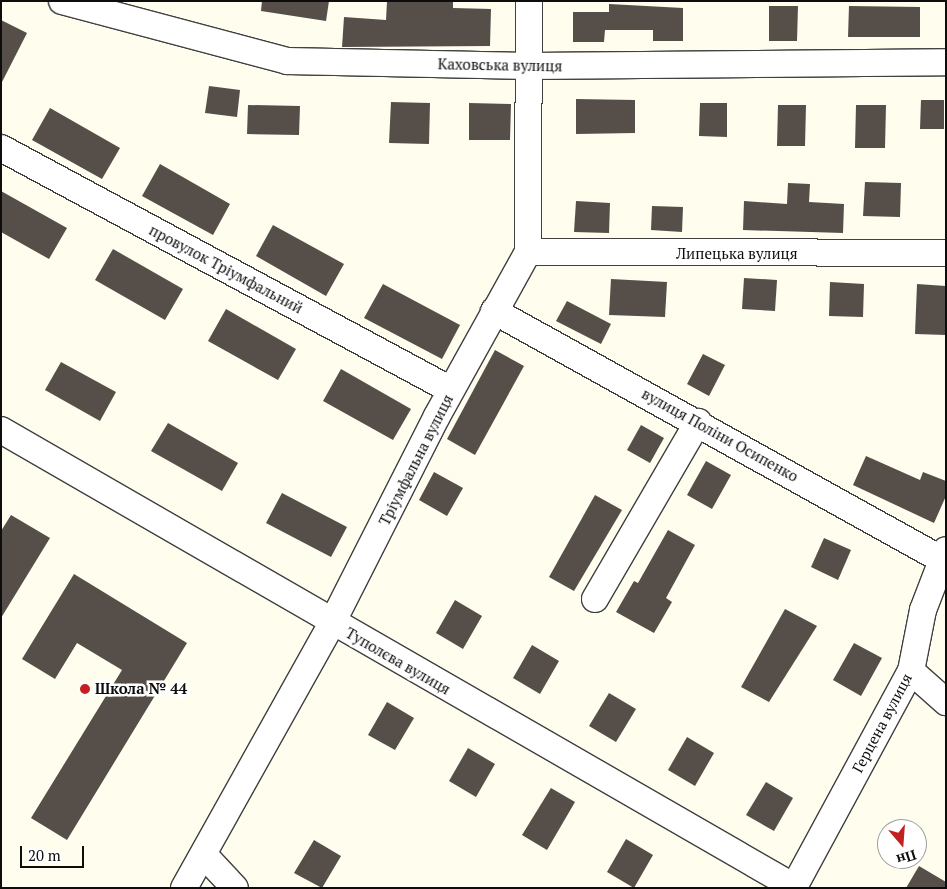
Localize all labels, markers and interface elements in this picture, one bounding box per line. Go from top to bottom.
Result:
street label: Каховська вулиця [438,55,562,75]
street label: провулок Тріумфальний [146,221,306,317]
street label: Липецька вулиця [676,245,798,263]
street label: вулиця Поліни Осипенко [639,384,801,486]
street label: Тріумфальна вулиця [375,391,457,529]
street label: Туполєва вулиця [342,624,454,698]
street label: Герцена вулиця [848,670,916,776]
place label: Школа № 44 [95,680,187,698]
marker: Школа № 44 [79,683,91,695]
north arrow [877,819,927,869]
scale bar [22,836,86,868]
text: 20 m [28,845,61,865]
text: Пн [894,846,919,870]

